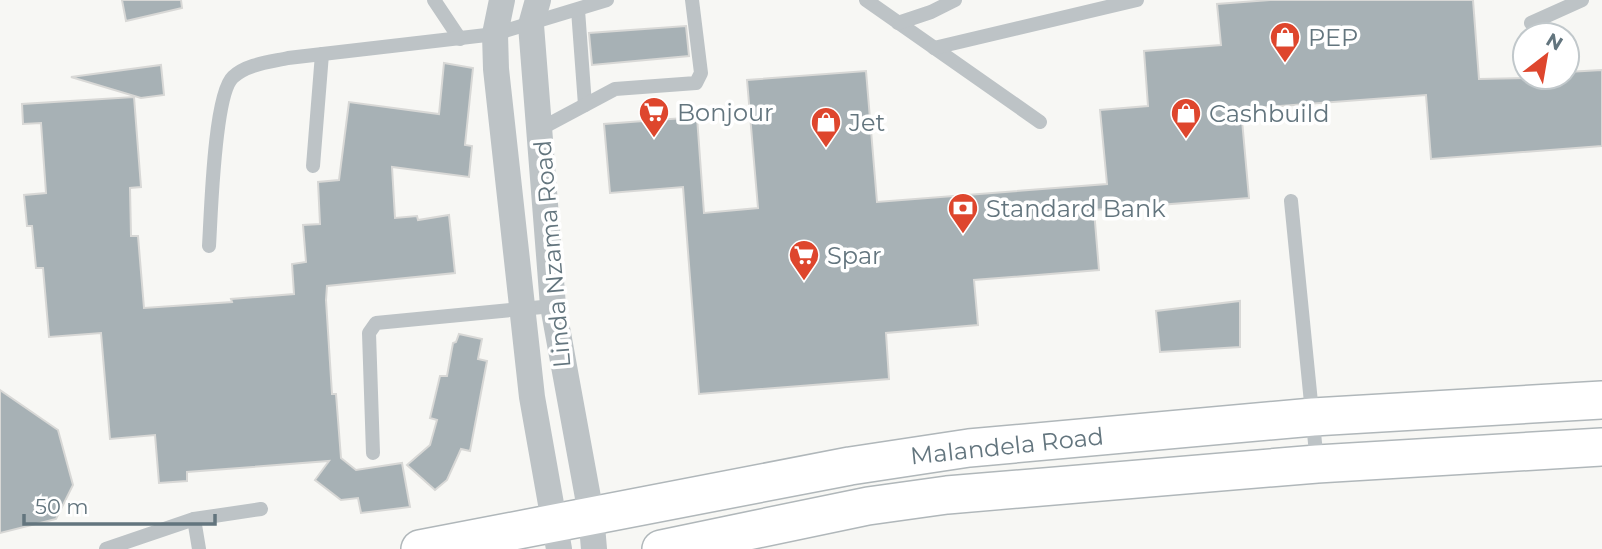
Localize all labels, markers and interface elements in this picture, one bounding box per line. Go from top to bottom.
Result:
shop icon: PEP [1268,20,1302,64]
north arrow [1511,21,1581,91]
place label: PEP [1308,23,1358,52]
text: N [1542,28,1567,56]
supermarket icon: Bonjour [637,95,671,139]
shop icon: Cashbuild [1169,96,1203,140]
place label: Bonjour [677,98,774,127]
place label: Cashbuild [1209,99,1330,128]
shop icon: Jet [809,105,843,149]
place label: Jet [848,108,886,137]
street label: Linda Nzama Road [528,139,576,369]
bank icon: Standard Bank [946,191,980,235]
place label: Standard Bank [986,194,1166,223]
supermarket icon: Spar [787,238,821,282]
place label: Spar [827,241,882,270]
street label: Malandela Road [909,421,1105,471]
scale bar [24,482,215,526]
text: 50 m [35,494,89,519]

